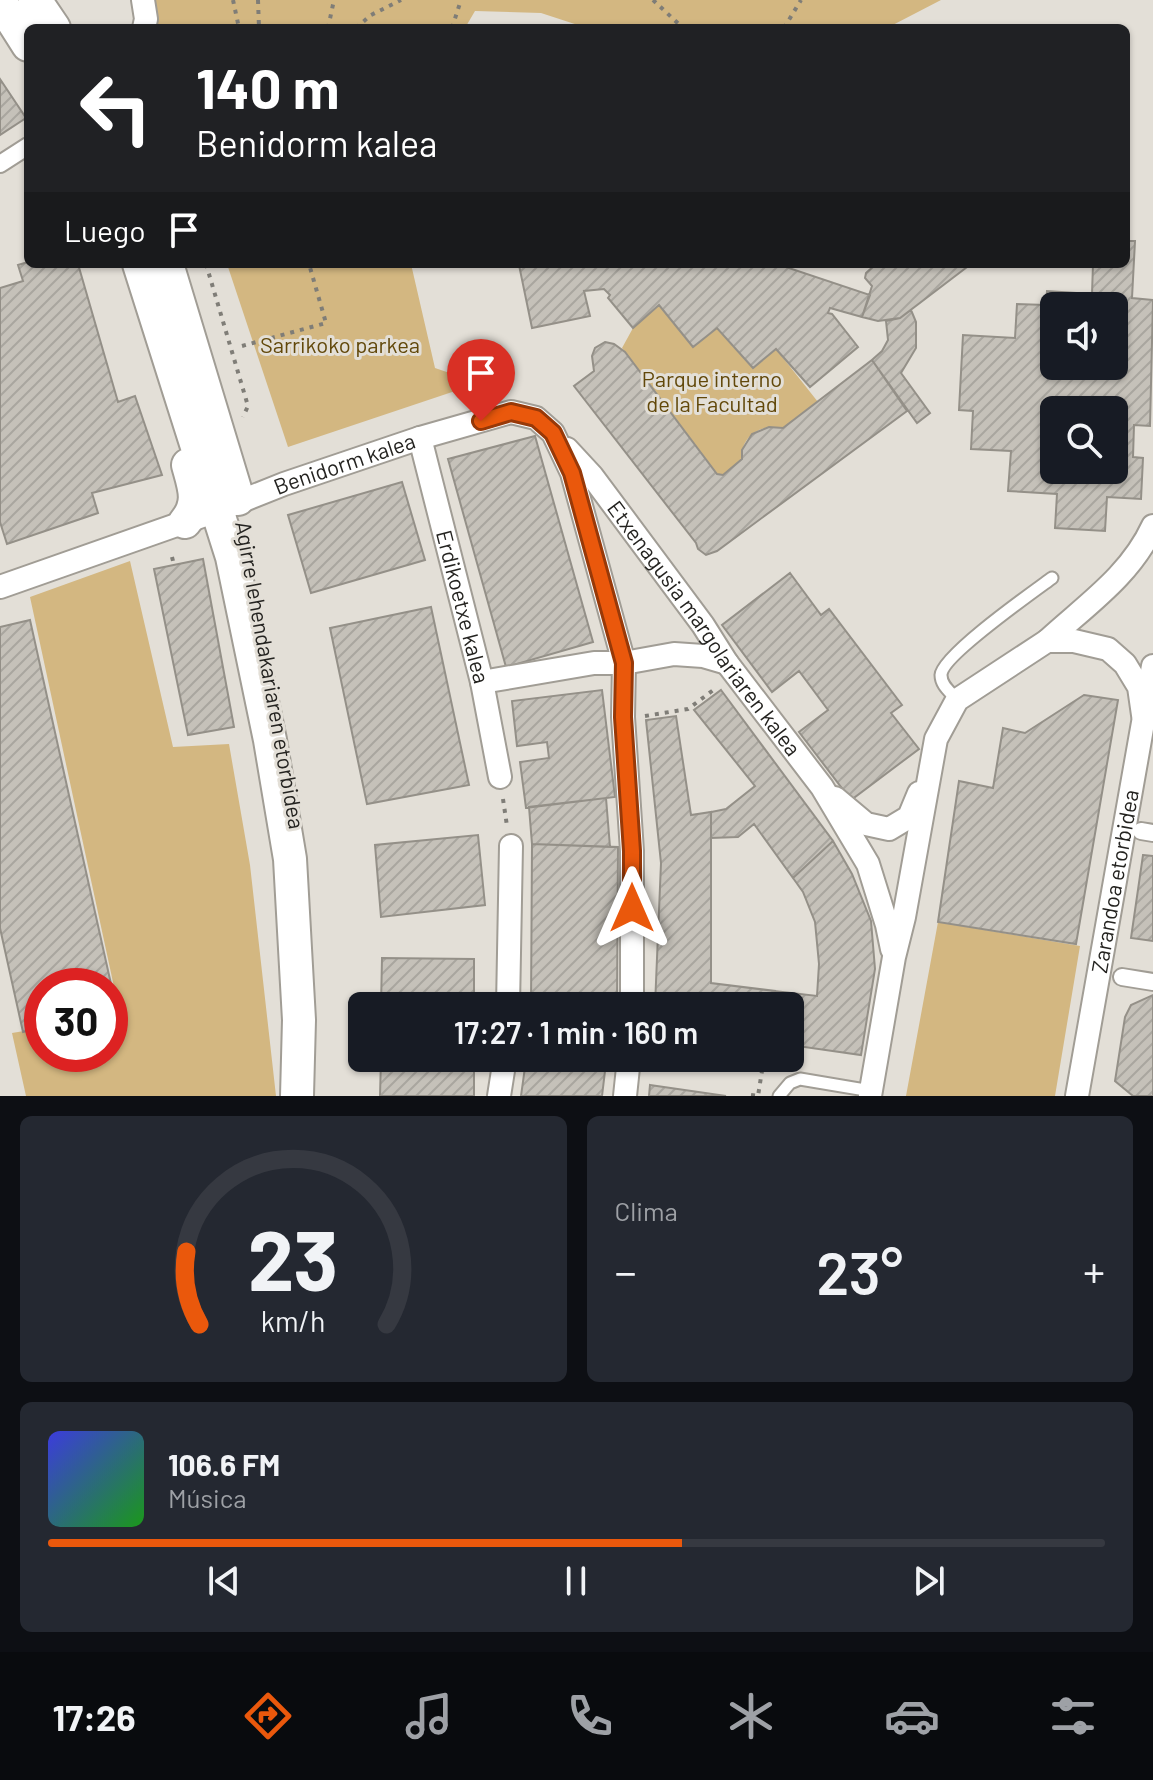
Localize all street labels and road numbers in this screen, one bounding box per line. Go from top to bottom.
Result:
street label: Benidorm kalea [270,427,418,499]
street label: Etxenagusia margolariaren kalea [603,495,807,760]
street label: Agirre lehendakariaren etorbidea [231,519,311,831]
street label: Erdikoetxe kalea [432,527,496,686]
street label: Zarandoa etorbidea [1085,787,1143,975]

